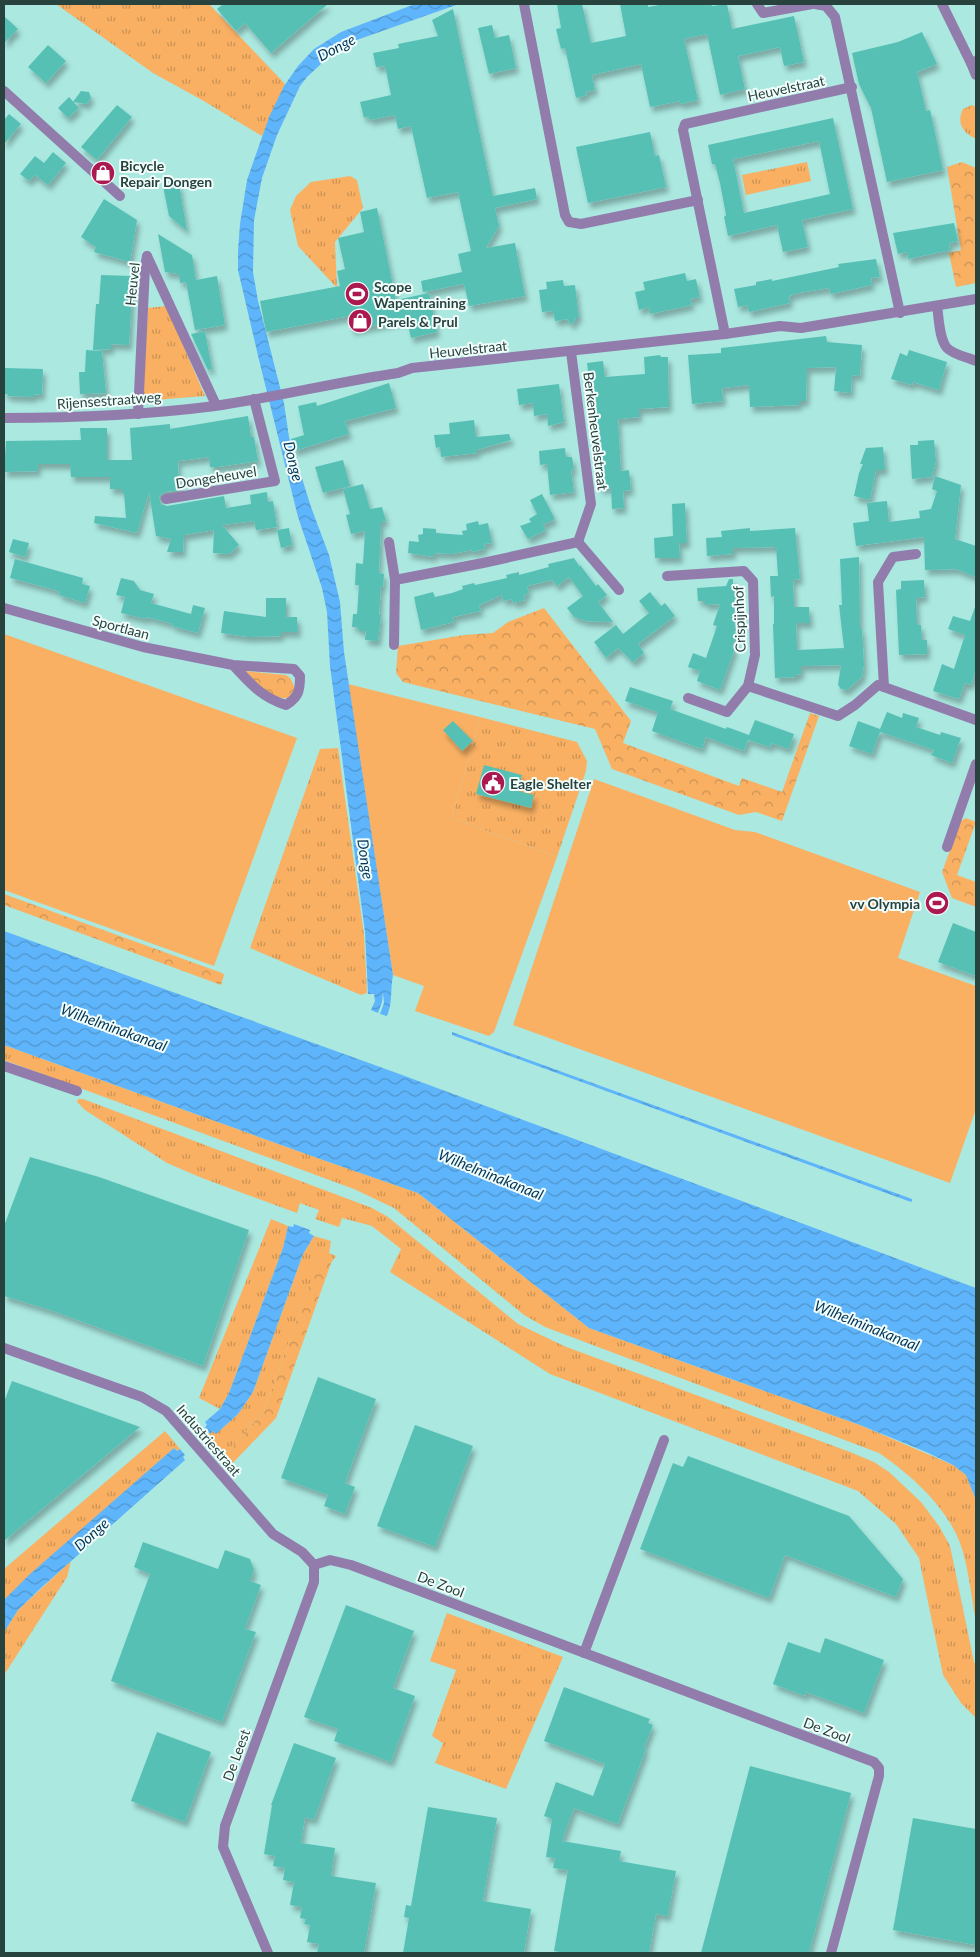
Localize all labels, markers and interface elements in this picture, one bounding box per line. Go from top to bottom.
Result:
water label: Donge [314,30,358,64]
street label: Heuvelstraat [746,72,826,104]
place label: Bicycle Repair Dongen [120,157,212,190]
shop icon: Bicycle Repair Dongen [90,160,116,186]
street label: Heuvel [121,262,143,306]
place label: Scope Wapentraining [374,278,467,311]
sports icon: Scope Wapentraining [344,281,370,307]
shop icon: Parels & Prul [347,308,373,334]
place label: Parels & Prul [378,313,458,330]
street label: Heuvelstraat [428,336,508,362]
street label: Berkenheuvelstraat [580,371,612,491]
street label: Rijensestraatweg [56,388,162,412]
water label: Donge [280,439,308,483]
street label: Dongeheuvel [174,462,258,492]
street label: Crispijnhof [729,585,749,653]
street label: Sportlaan [91,611,151,643]
public building icon: Eagle Shelter [480,770,506,796]
place label: Eagle Shelter [510,775,592,792]
water label: Donge [354,838,378,880]
sports icon: vv Olympia [924,890,950,916]
place label: vv Olympia [850,895,920,912]
water label: Wilhelminakanaal [58,999,170,1055]
water label: Wilhelminakanaal [436,1145,547,1203]
water label: Wilhelminakanaal [812,1296,923,1354]
street label: Industriestraat [173,1401,245,1479]
water label: Donge [70,1514,112,1554]
street label: De Zool [415,1567,467,1601]
street label: De Zool [801,1713,853,1747]
street label: De Leest [219,1727,253,1783]

